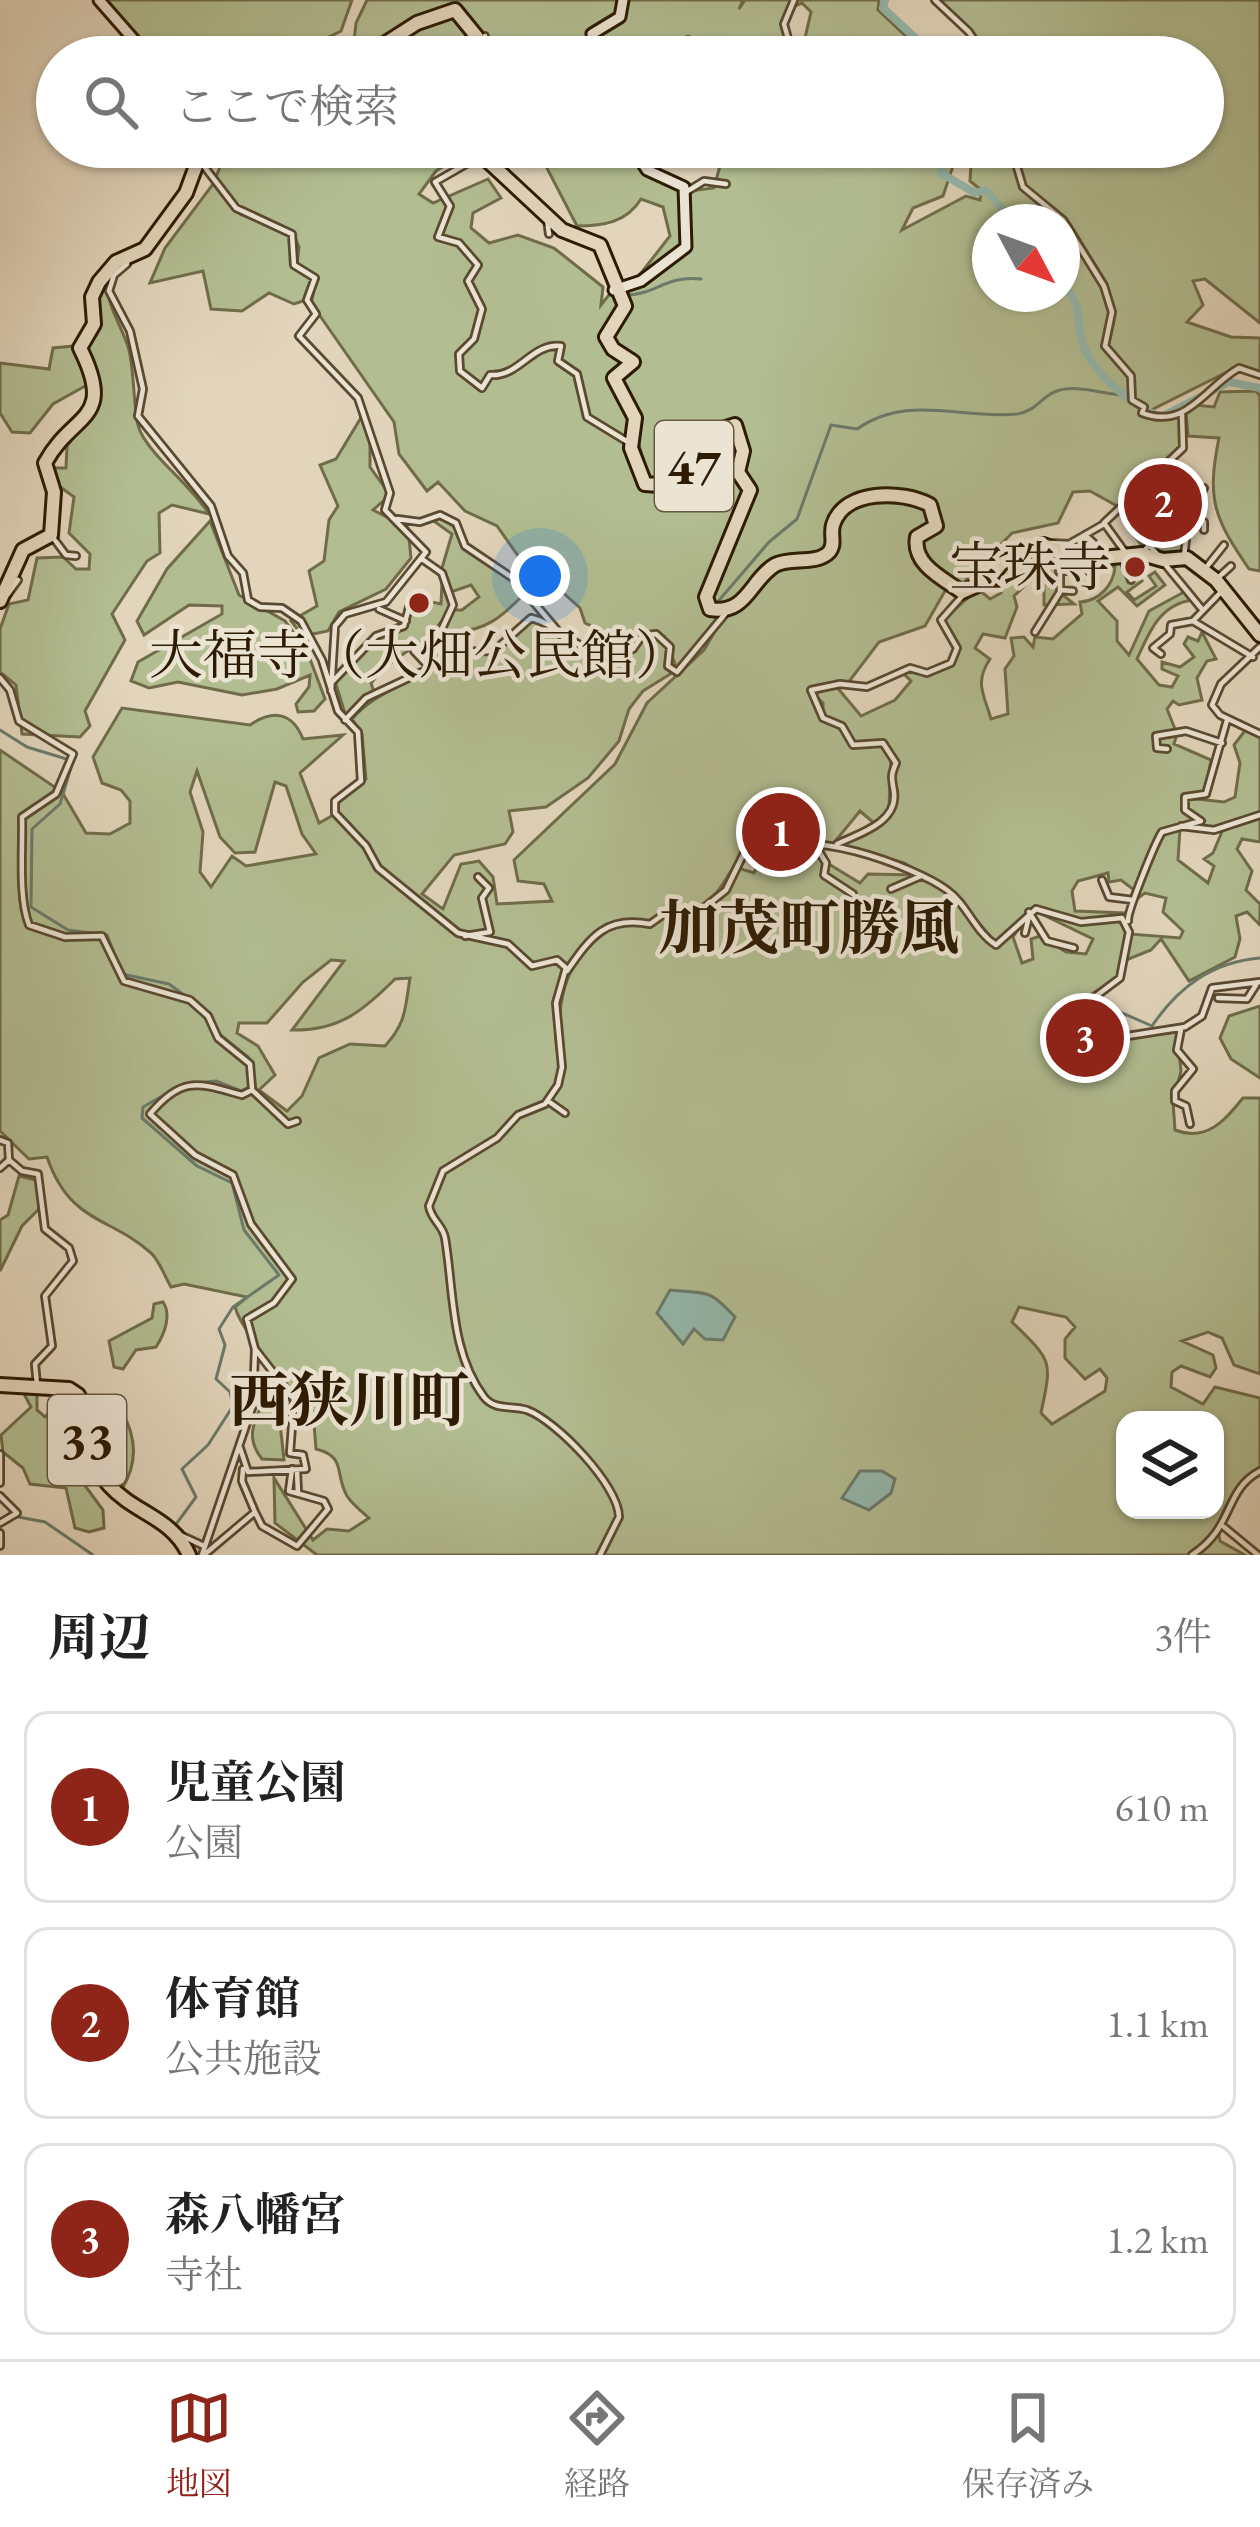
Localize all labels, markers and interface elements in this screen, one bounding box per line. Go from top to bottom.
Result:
search box [36,36,1224,168]
icon: search [78,69,144,135]
text: ここで検索 [174,77,399,135]
north arrow [972,204,1080,312]
road number: 47 [655,421,733,511]
pin: 2 [1124,458,1202,548]
place label: 宝珠寺 [949,532,1111,602]
your location [510,546,570,606]
marker: 宝珠寺 [1122,554,1148,580]
marker: 大福寺（大畑公民館） [406,590,432,616]
place label: 大福寺（大畑公民館） [149,620,689,690]
pin: 1 [742,787,820,877]
district label: 加茂町勝風 [659,889,959,967]
pin: 3 [1046,993,1124,1083]
district label: 西狭川町 [229,1361,469,1439]
road number: 33 [48,1395,126,1485]
map controls [1116,1411,1224,1519]
button: layers [1116,1411,1224,1519]
text: 周辺 [48,1604,150,1670]
text: 3件 [1154,1611,1212,1662]
text: 児童公園 [165,1753,345,1811]
text: 1 [80,1782,100,1833]
text: 610 m [1115,1782,1209,1833]
text: 公園 [165,1817,243,1868]
text: 体育館 [165,1969,300,2027]
text: 2 [80,1998,100,2049]
text: 1.1 km [1106,1998,1209,2049]
text: 公共施設 [165,2033,321,2084]
text: 森八幡宮 [165,2185,345,2243]
text: 3 [80,2214,100,2265]
text: 1.2 km [1106,2214,1209,2265]
text: 寺社 [165,2249,243,2300]
tab: 地図 [166,2385,232,2505]
tab: 経路 [564,2385,630,2505]
tab: 保存済み [962,2385,1094,2505]

